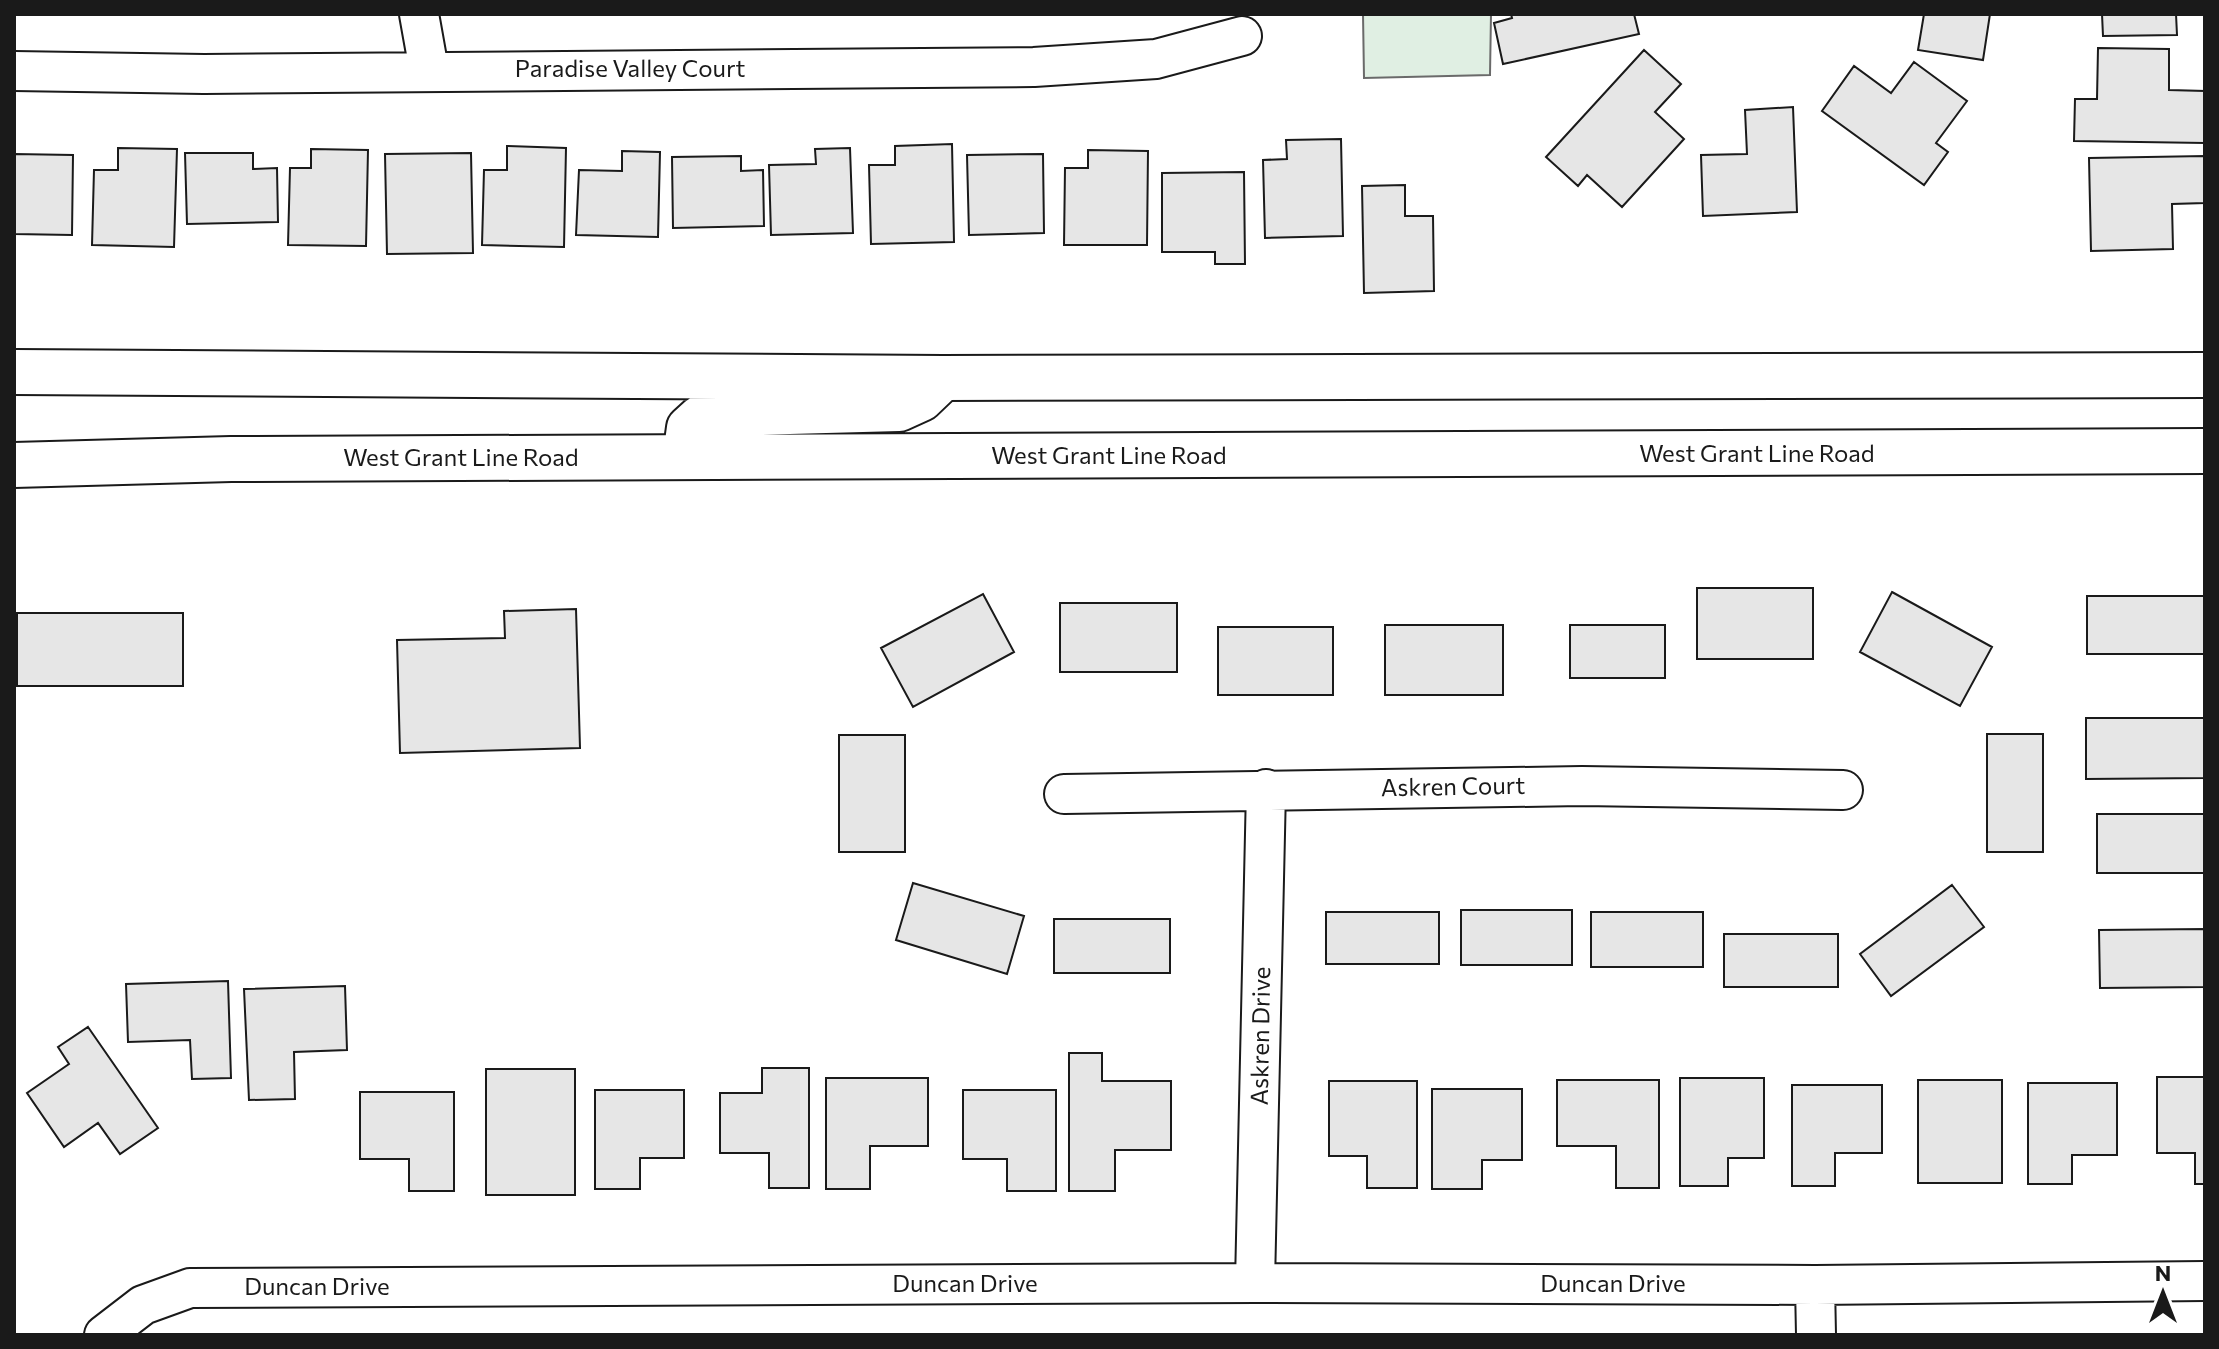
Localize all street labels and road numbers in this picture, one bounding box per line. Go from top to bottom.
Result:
street label: Paradise Valley Court [515,53,745,82]
street label: West Grant Line Road [1639,438,1875,467]
street label: West Grant Line Road [991,440,1227,469]
street label: West Grant Line Road [343,442,579,471]
street label: Askren Court [1381,770,1526,801]
street label: Askren Drive [1244,966,1275,1106]
street label: Duncan Drive [892,1268,1038,1297]
street label: Duncan Drive [1540,1268,1686,1297]
street label: Duncan Drive [244,1271,390,1300]

